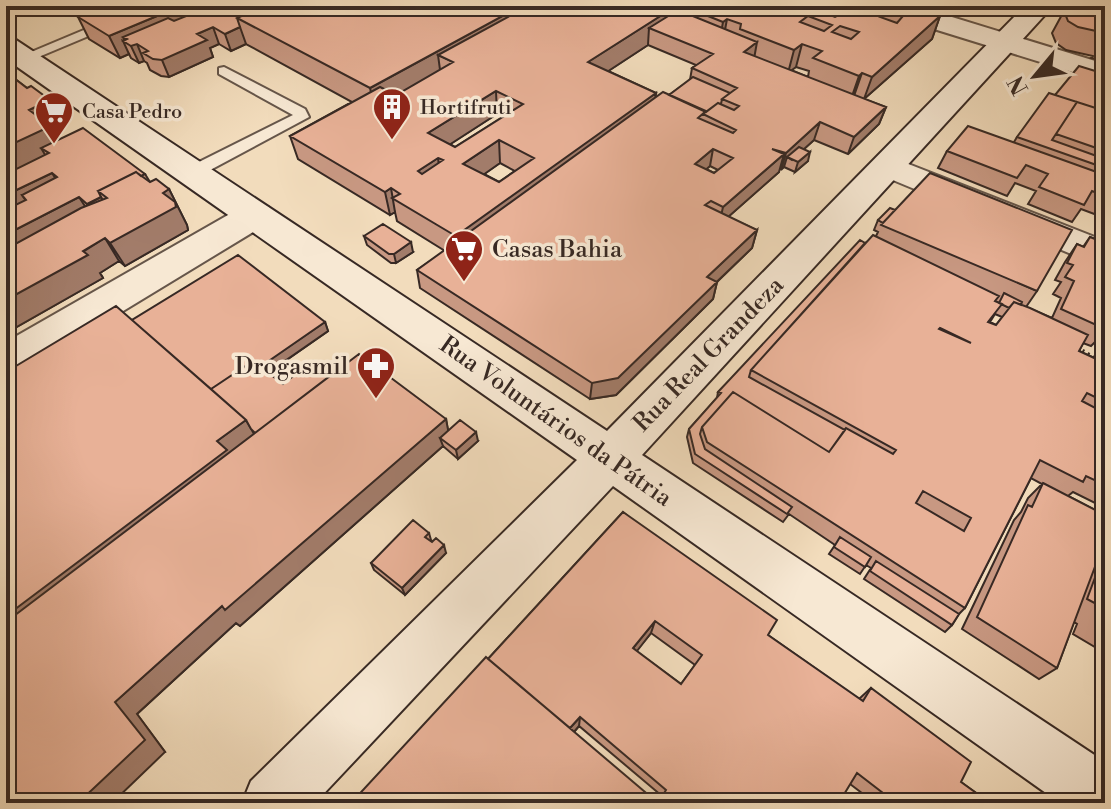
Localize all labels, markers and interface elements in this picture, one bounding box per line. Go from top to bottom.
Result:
north arrow [995,36,1075,116]
text: N [1003,70,1035,99]
building icon: Hortifruti [371,86,413,141]
supermarket icon: Casa Pedro [33,90,75,145]
place label: Hortifruti [420,96,512,121]
place label: Casa Pedro [82,100,182,125]
supermarket icon: Casas Bahia [443,228,485,283]
place label: Casas Bahia [492,235,623,265]
street label: Rua Real Grandeza [627,270,791,438]
street label: Rua Voluntários da Pátria [433,330,678,514]
pharmacy icon: Drogasmil [355,345,397,400]
place label: Drogasmil [235,352,348,382]

